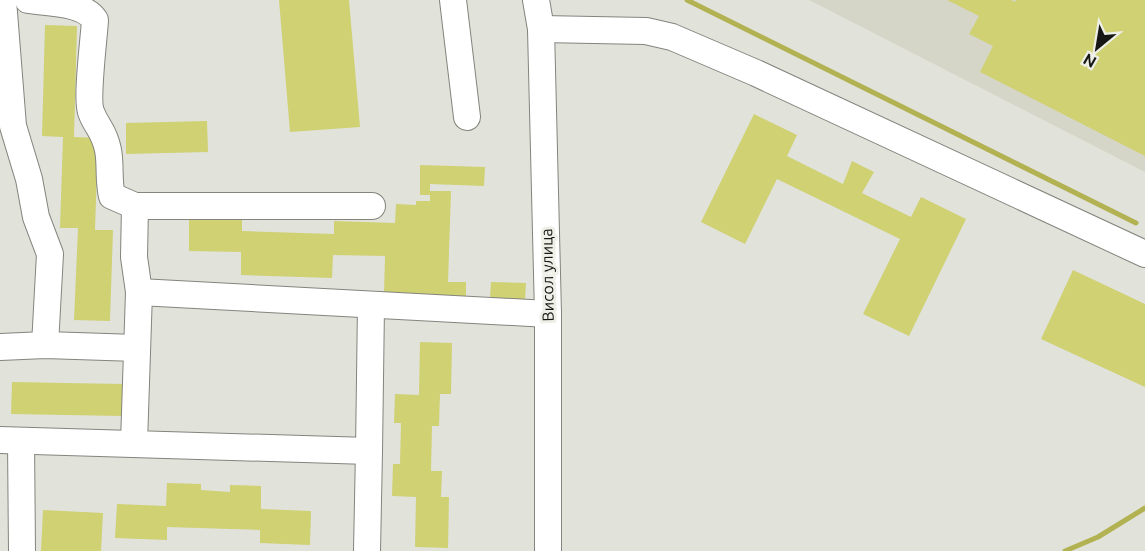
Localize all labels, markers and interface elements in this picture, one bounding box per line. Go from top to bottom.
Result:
north arrow [1067,18,1127,78]
text: N [1080,50,1099,72]
street label: Висол улица [537,228,557,322]

